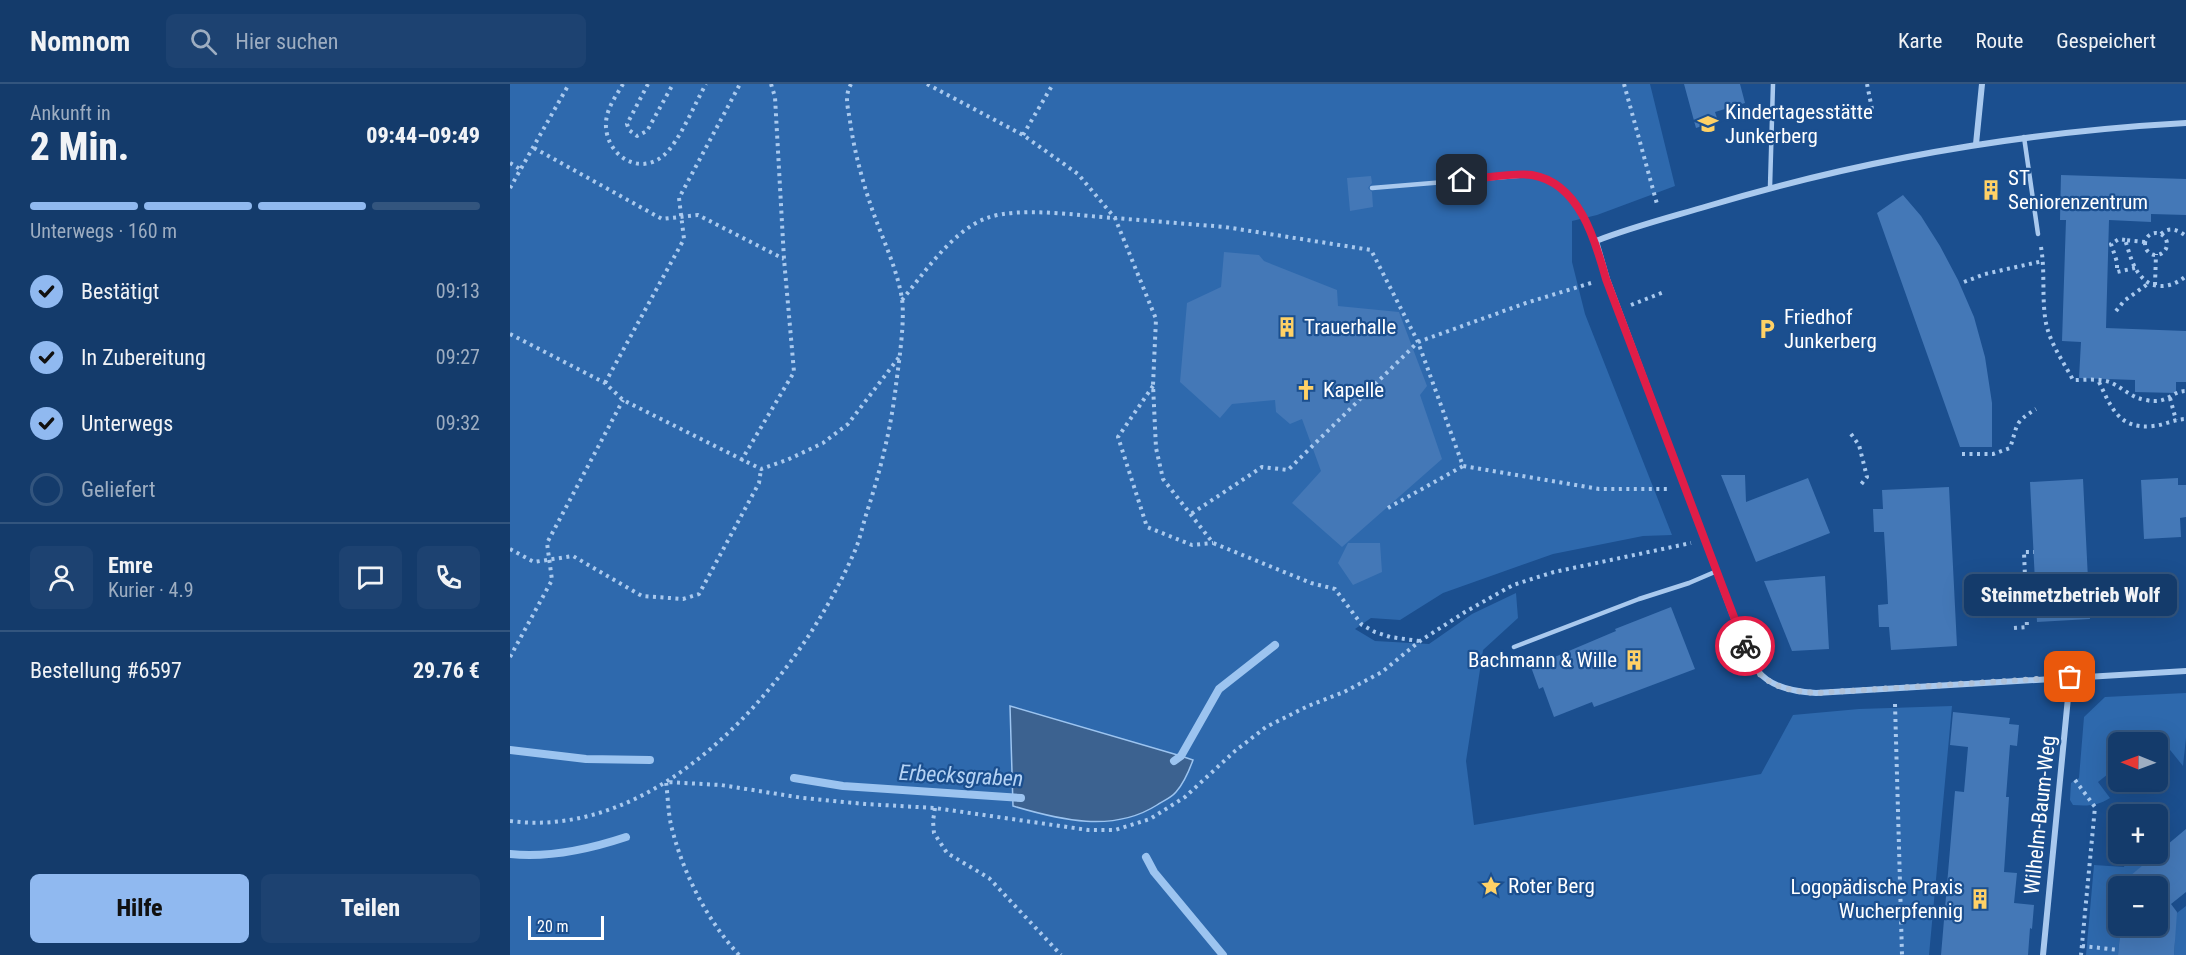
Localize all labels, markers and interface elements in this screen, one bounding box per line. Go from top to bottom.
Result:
search box [166,14,586,68]
text: Nomnom [30,25,130,58]
icon: search [187,25,220,58]
text: Hier suchen [235,29,339,54]
text: Karte [1898,29,1942,53]
text: Route [1975,29,2023,53]
text: Gespeichert [2056,29,2156,53]
place label: Kindertagesstätte Junkerberg [1725,100,1873,148]
text: Ankunft in [30,101,111,125]
school or university icon: Kindertagesstätte Junkerberg [1696,112,1720,136]
text: 09:44–09:49 [366,123,480,148]
text: 2 Min. [30,124,129,170]
pin [1436,154,1487,205]
icon: home [1445,163,1478,196]
place label: ST Seniorenzentrum [2008,166,2148,214]
building icon: ST Seniorenzentrum [1979,178,2003,202]
text: Unterwegs · 160 m [30,219,177,243]
icon: check [30,275,63,308]
text: Bestätigt [81,279,159,304]
text: 09:13 [436,279,480,303]
place label: Friedhof Junkerberg [1784,305,1877,353]
building icon: Trauerhalle [1275,315,1299,339]
place label: Trauerhalle [1304,315,1396,339]
parking icon: Friedhof Junkerberg [1755,317,1779,341]
icon: check [30,341,63,374]
text: In Zubereitung [81,345,206,370]
text: 09:27 [436,345,480,369]
church icon: Kapelle [1294,378,1318,402]
place label: Kapelle [1323,378,1384,402]
icon: check [30,407,63,440]
text: Unterwegs [81,411,173,436]
text: 09:32 [436,411,480,435]
text: Geliefert [81,477,156,502]
button: person [30,546,93,609]
button: chat [339,546,402,609]
button: phone [417,546,480,609]
text: Emre [108,553,153,578]
callout: Steinmetzbetrieb Wolf [1964,575,2176,617]
text: Kurier · 4.9 [108,578,194,602]
text: Steinmetzbetrieb Wolf [1981,583,2160,607]
courier [1715,616,1775,676]
icon: bike [1729,630,1762,663]
place label: Bachmann & Wille [1468,648,1617,672]
building icon: Bachmann & Wille [1622,648,1646,672]
pin [2044,651,2095,702]
text: Bestellung #6597 [30,658,182,683]
text: 29.76 € [413,658,480,683]
icon: bag [2053,660,2086,693]
north arrow [2108,732,2168,792]
map controls [2108,732,2168,936]
street label: Wilhelm-Baum-Weg [2020,734,2060,896]
water label: Erbecksgraben [898,760,1024,791]
button: + [2108,804,2168,864]
button: Hilfe [30,874,249,943]
button: Teilen [261,874,480,943]
place icon: Roter Berg [1479,874,1503,898]
place label: Roter Berg [1508,874,1595,898]
place label: Logopädische Praxis Wucherpfennig [1791,875,1963,923]
button: − [2108,876,2168,936]
building icon: Logopädische Praxis Wucherpfennig [1968,887,1992,911]
scale bar [528,913,604,940]
text: 20 m [537,917,569,936]

